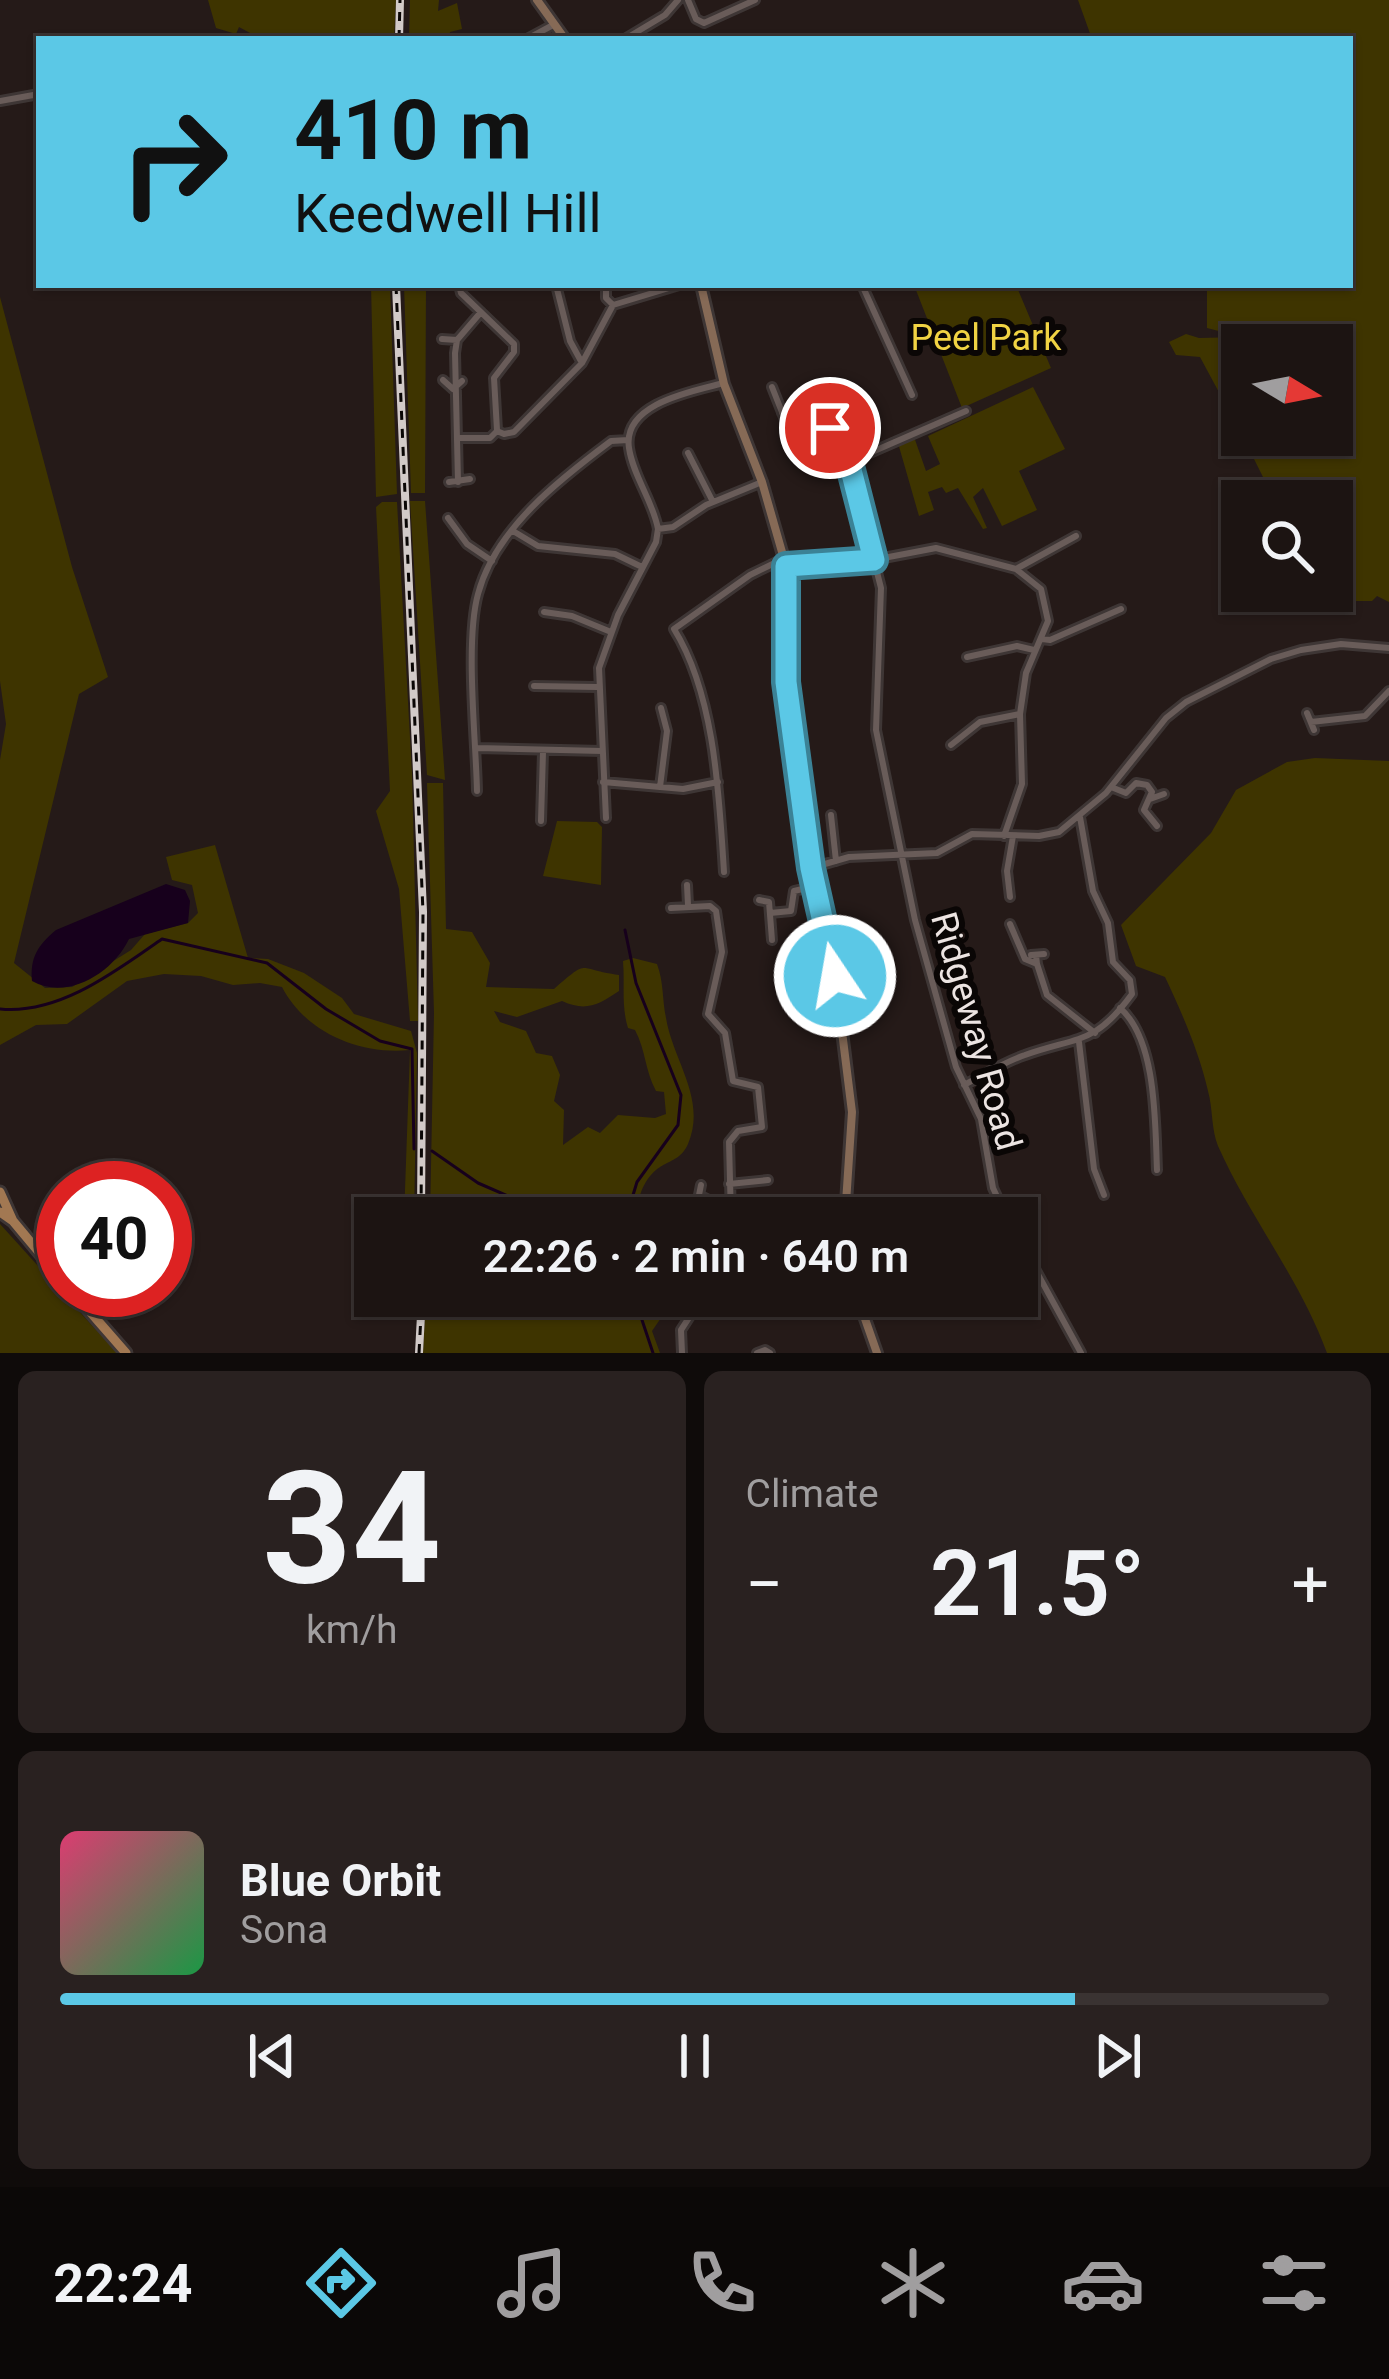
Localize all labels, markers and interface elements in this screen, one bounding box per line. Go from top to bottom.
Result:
text: 410 m [294,81,532,180]
icon: right [96,84,252,240]
text: Keedwell Hill [294,182,602,245]
park label: Peel Park [911,317,1062,359]
north arrow [1221,324,1353,456]
map controls [1221,324,1353,612]
pin [779,377,881,479]
icon: arrive [797,395,863,461]
button: search [1221,480,1353,612]
street label: Ridgeway Road [922,907,1030,1155]
position arrow [772,913,898,1039]
speed limit sign: 40 [36,1161,192,1317]
text: 22:26 · 2 min · 640 m [483,1230,909,1283]
text: 34 [262,1437,441,1620]
text: Climate [746,1471,879,1517]
text: 21.5° [930,1532,1145,1637]
text: − [746,1546,783,1623]
text: + [1292,1546,1329,1623]
text: km/h [306,1607,398,1653]
text: Blue Orbit [240,1854,441,1907]
text: Sona [240,1907,328,1953]
icon: previous [239,2023,305,2089]
icon: pause [662,2023,728,2089]
icon: next [1085,2023,1151,2089]
icon: directions [299,2241,383,2325]
icon: music [490,2241,574,2325]
icon: phone [680,2241,764,2325]
icon: climate [871,2241,955,2325]
icon: car [1061,2241,1145,2325]
icon: filters [1252,2241,1336,2325]
text: 22:24 [53,2252,192,2315]

